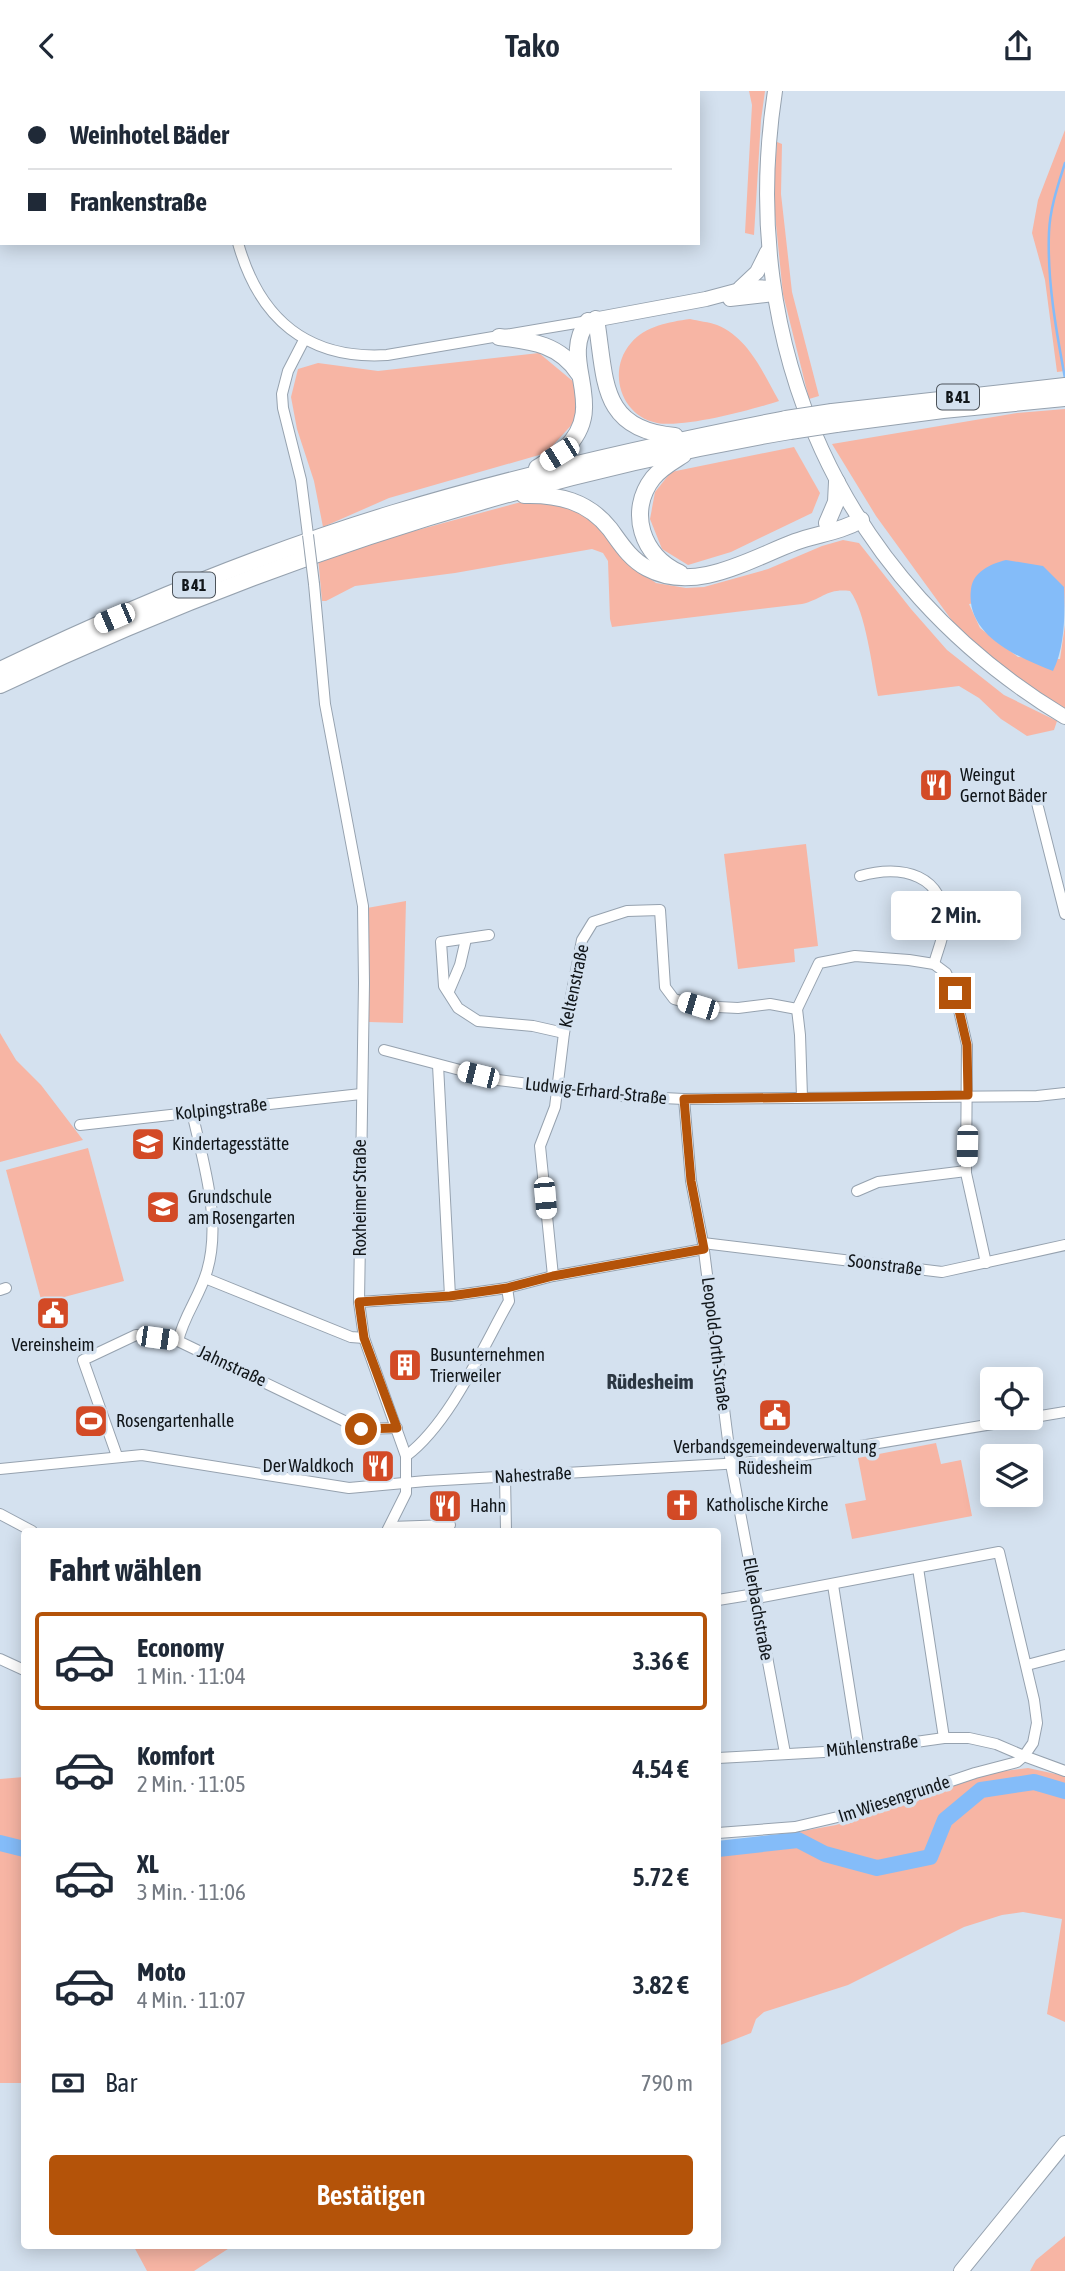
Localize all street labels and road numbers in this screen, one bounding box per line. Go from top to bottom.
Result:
road number: B 41 [937,385,979,409]
road number: B 41 [173,572,215,597]
street label: Keltenstraße [554,942,593,1030]
street label: Ludwig-Erhard-Straße [524,1073,668,1108]
street label: Kolpingstraße [174,1093,268,1124]
street label: Roxheimer Straße [349,1139,370,1257]
street label: Soonstraße [847,1250,923,1279]
street label: Leopold-Orth-Straße [698,1276,735,1412]
street label: Jahnstraße [195,1341,270,1391]
street label: Nahestraße [494,1462,572,1487]
street label: Ellerbachstraße [739,1556,778,1662]
street label: Mühlenstraße [825,1730,919,1761]
street label: Im Wiesengrunde [836,1771,952,1826]

